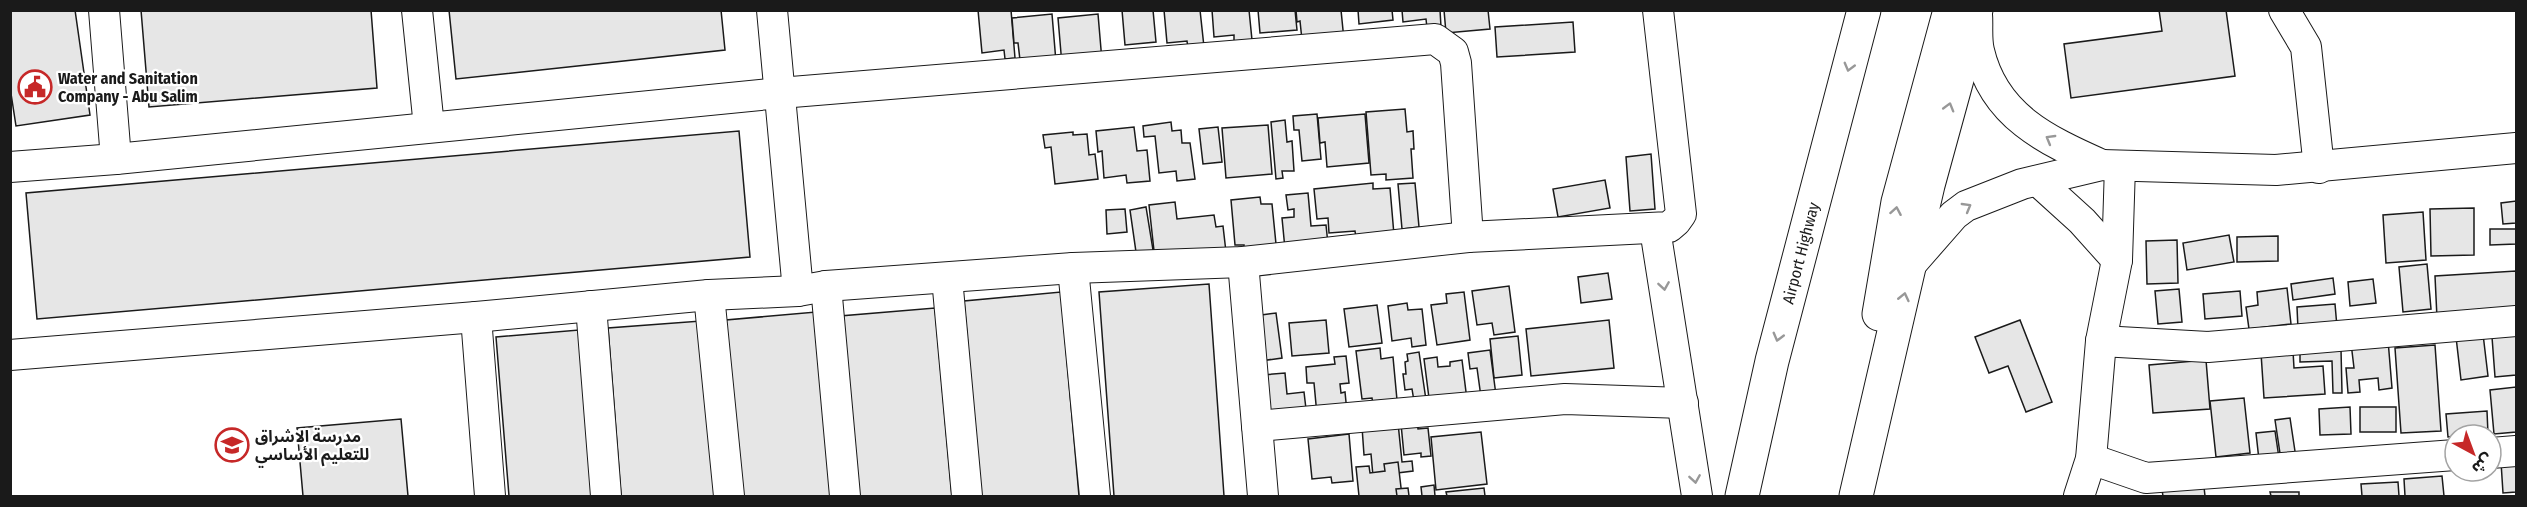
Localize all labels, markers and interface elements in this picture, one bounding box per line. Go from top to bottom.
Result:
one-way arrow [1843,62,1856,72]
public building icon: Water and Sanitation Company - Abu Salim [17,69,53,105]
place label: Water and Sanitation Company - Abu Salim [58,69,198,106]
one-way arrow [1941,102,1954,112]
one-way arrow [2045,135,2056,146]
street label: Airport Highway [1778,199,1823,306]
one-way arrow [1961,202,1971,214]
one-way arrow [1889,206,1902,216]
one-way arrow [1658,282,1670,291]
one-way arrow [1896,292,1909,302]
one-way arrow [1773,332,1786,342]
north arrow [2443,423,2503,483]
school or university icon: مدرسة الاشراق للتعليم الأساسي [214,427,250,463]
place label: مدرسة الاشراق للتعليم الأساسي [255,427,369,467]
text: ش [2468,450,2497,478]
one-way arrow [1688,474,1700,484]

